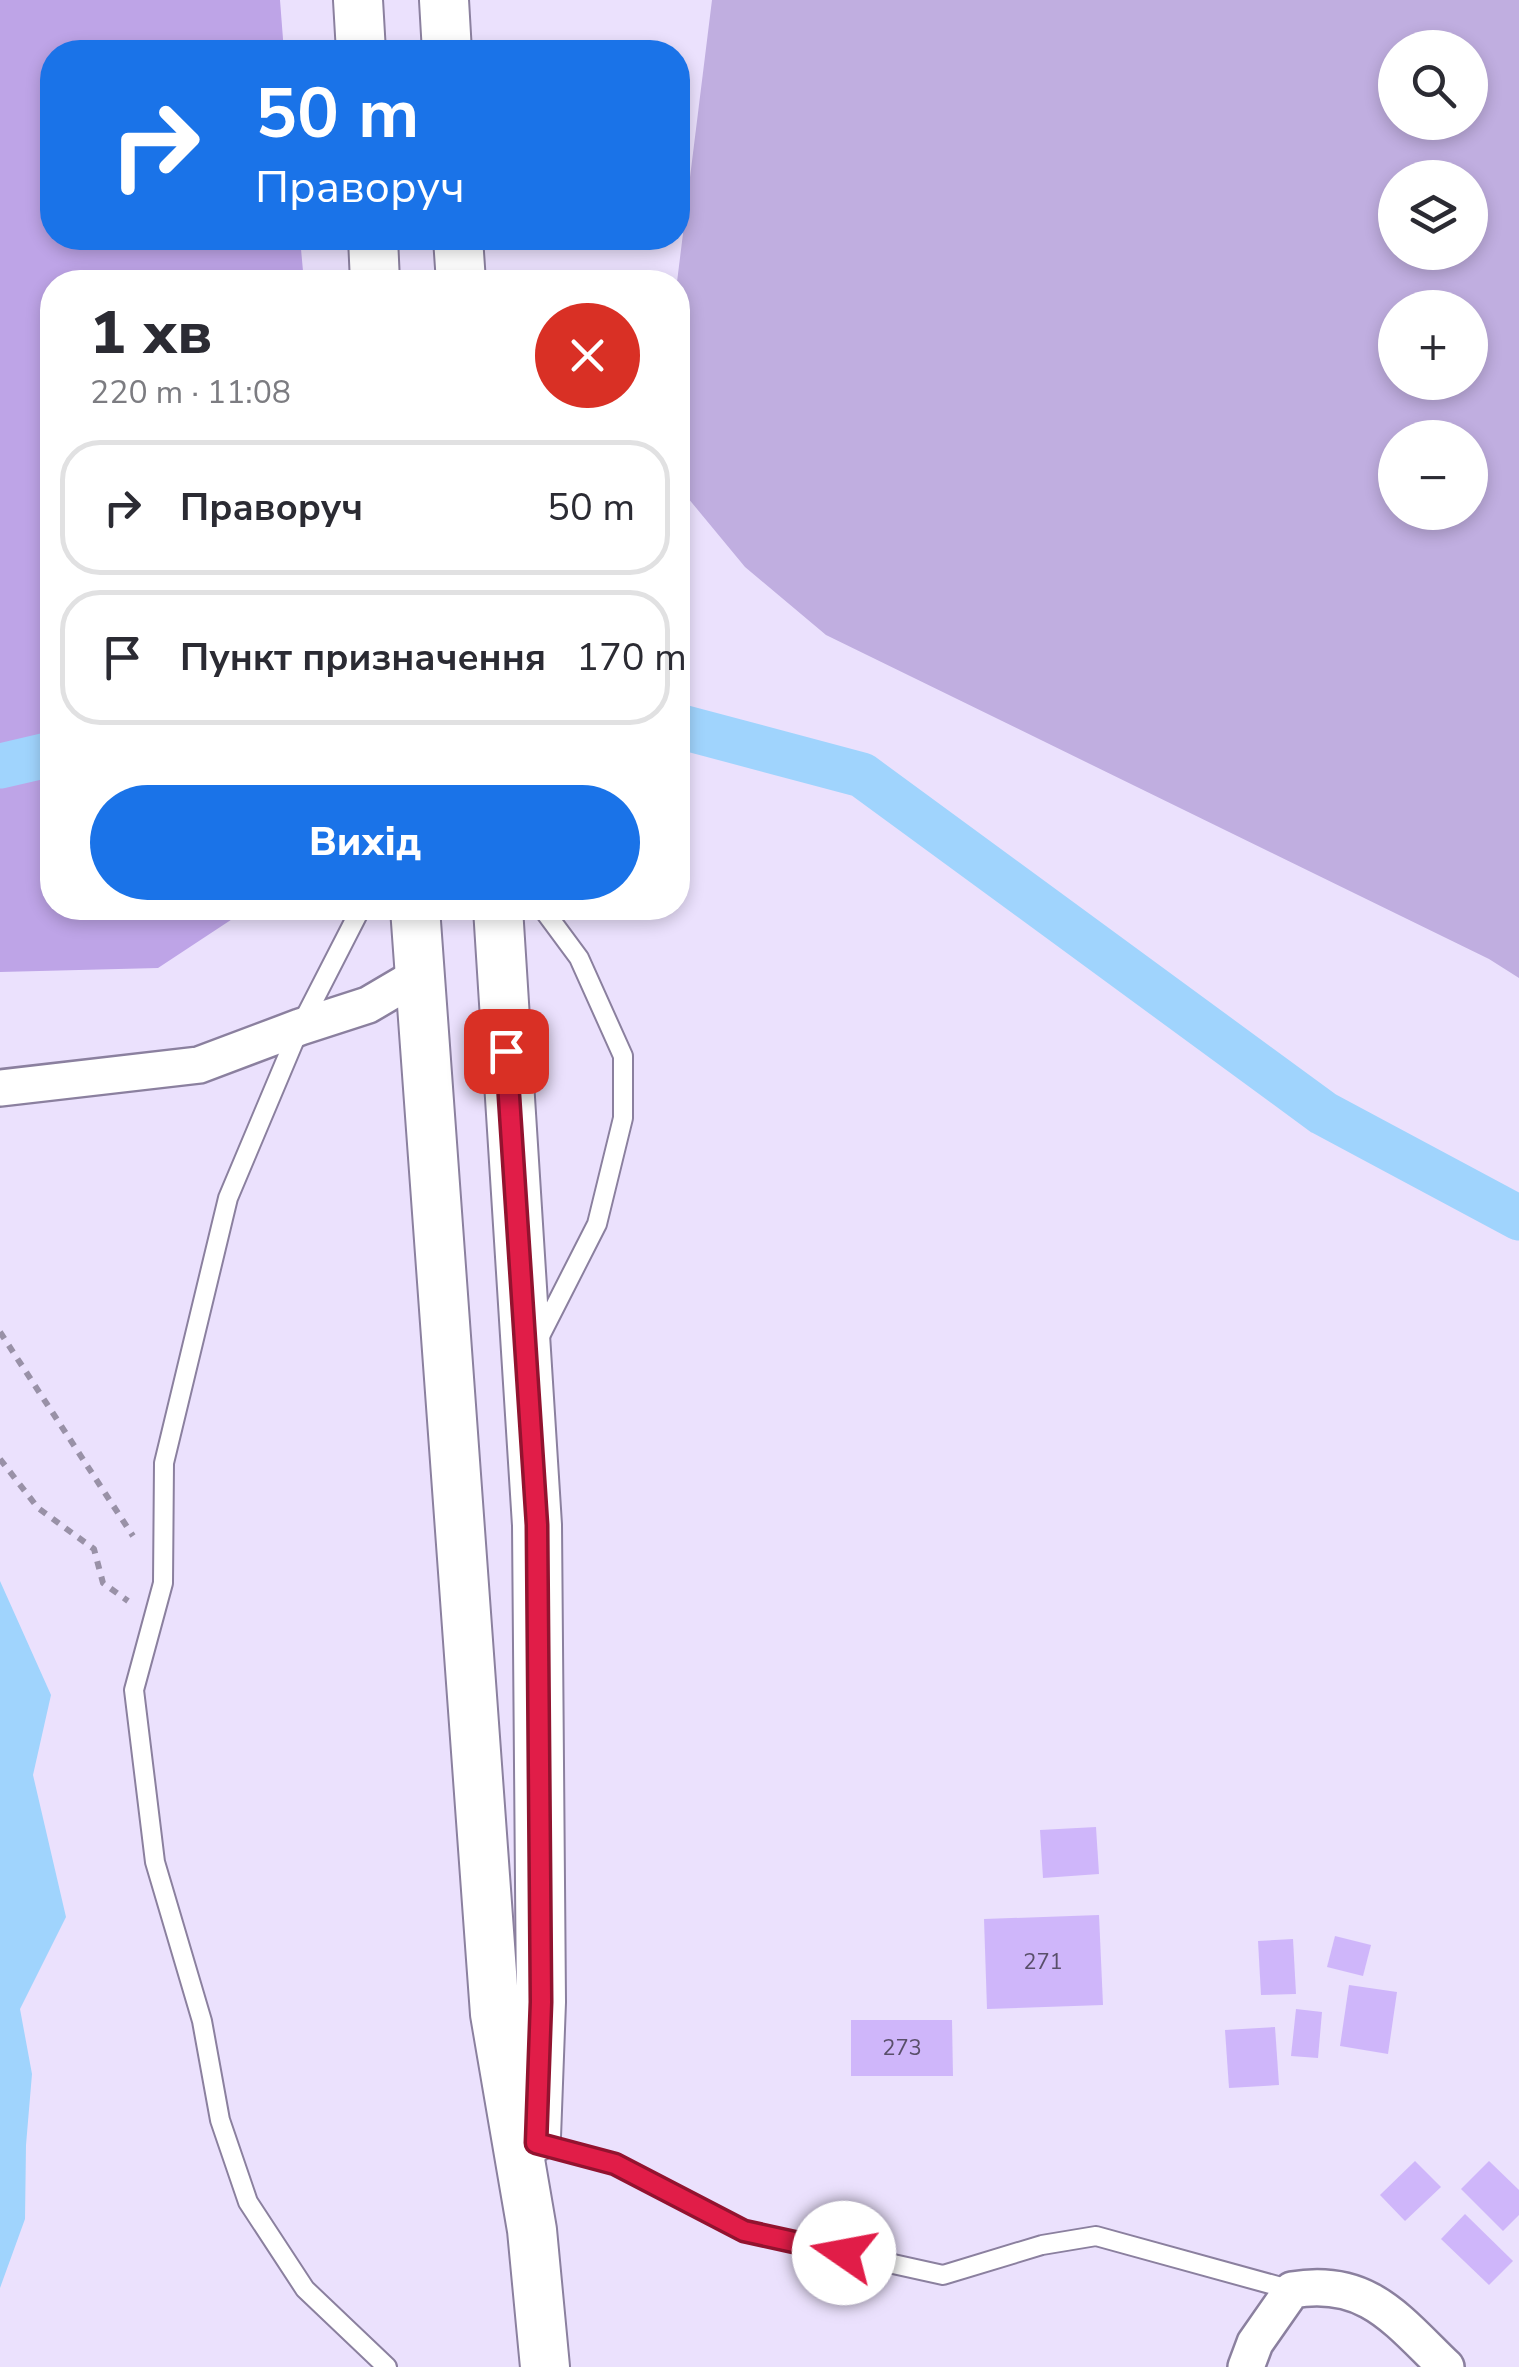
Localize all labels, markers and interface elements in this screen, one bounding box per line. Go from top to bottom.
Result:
map controls [1378,30,1488,530]
button: search [1378,30,1488,140]
text: 50 m [255,66,419,162]
icon: right [90,80,220,210]
text: Праворуч [255,157,465,218]
button: layers [1378,160,1488,270]
button: + [1378,290,1488,400]
text: 1 хв [90,292,212,374]
button: close [535,303,640,408]
text: 220 m · 11:08 [90,371,291,414]
button: − [1378,420,1488,530]
icon: right [95,480,150,535]
text: Праворуч [180,482,363,533]
text: 50 m [547,482,635,533]
icon: arrive [95,630,150,685]
text: Пункт призначення [180,632,546,683]
text: 170 m [576,632,687,683]
button: Вихід [90,785,640,900]
pin [464,1009,549,1094]
icon: arrive [479,1024,534,1079]
house number: 271 [1023,1947,1063,1977]
house number: 273 [882,2033,922,2063]
position arrow [792,2201,896,2305]

